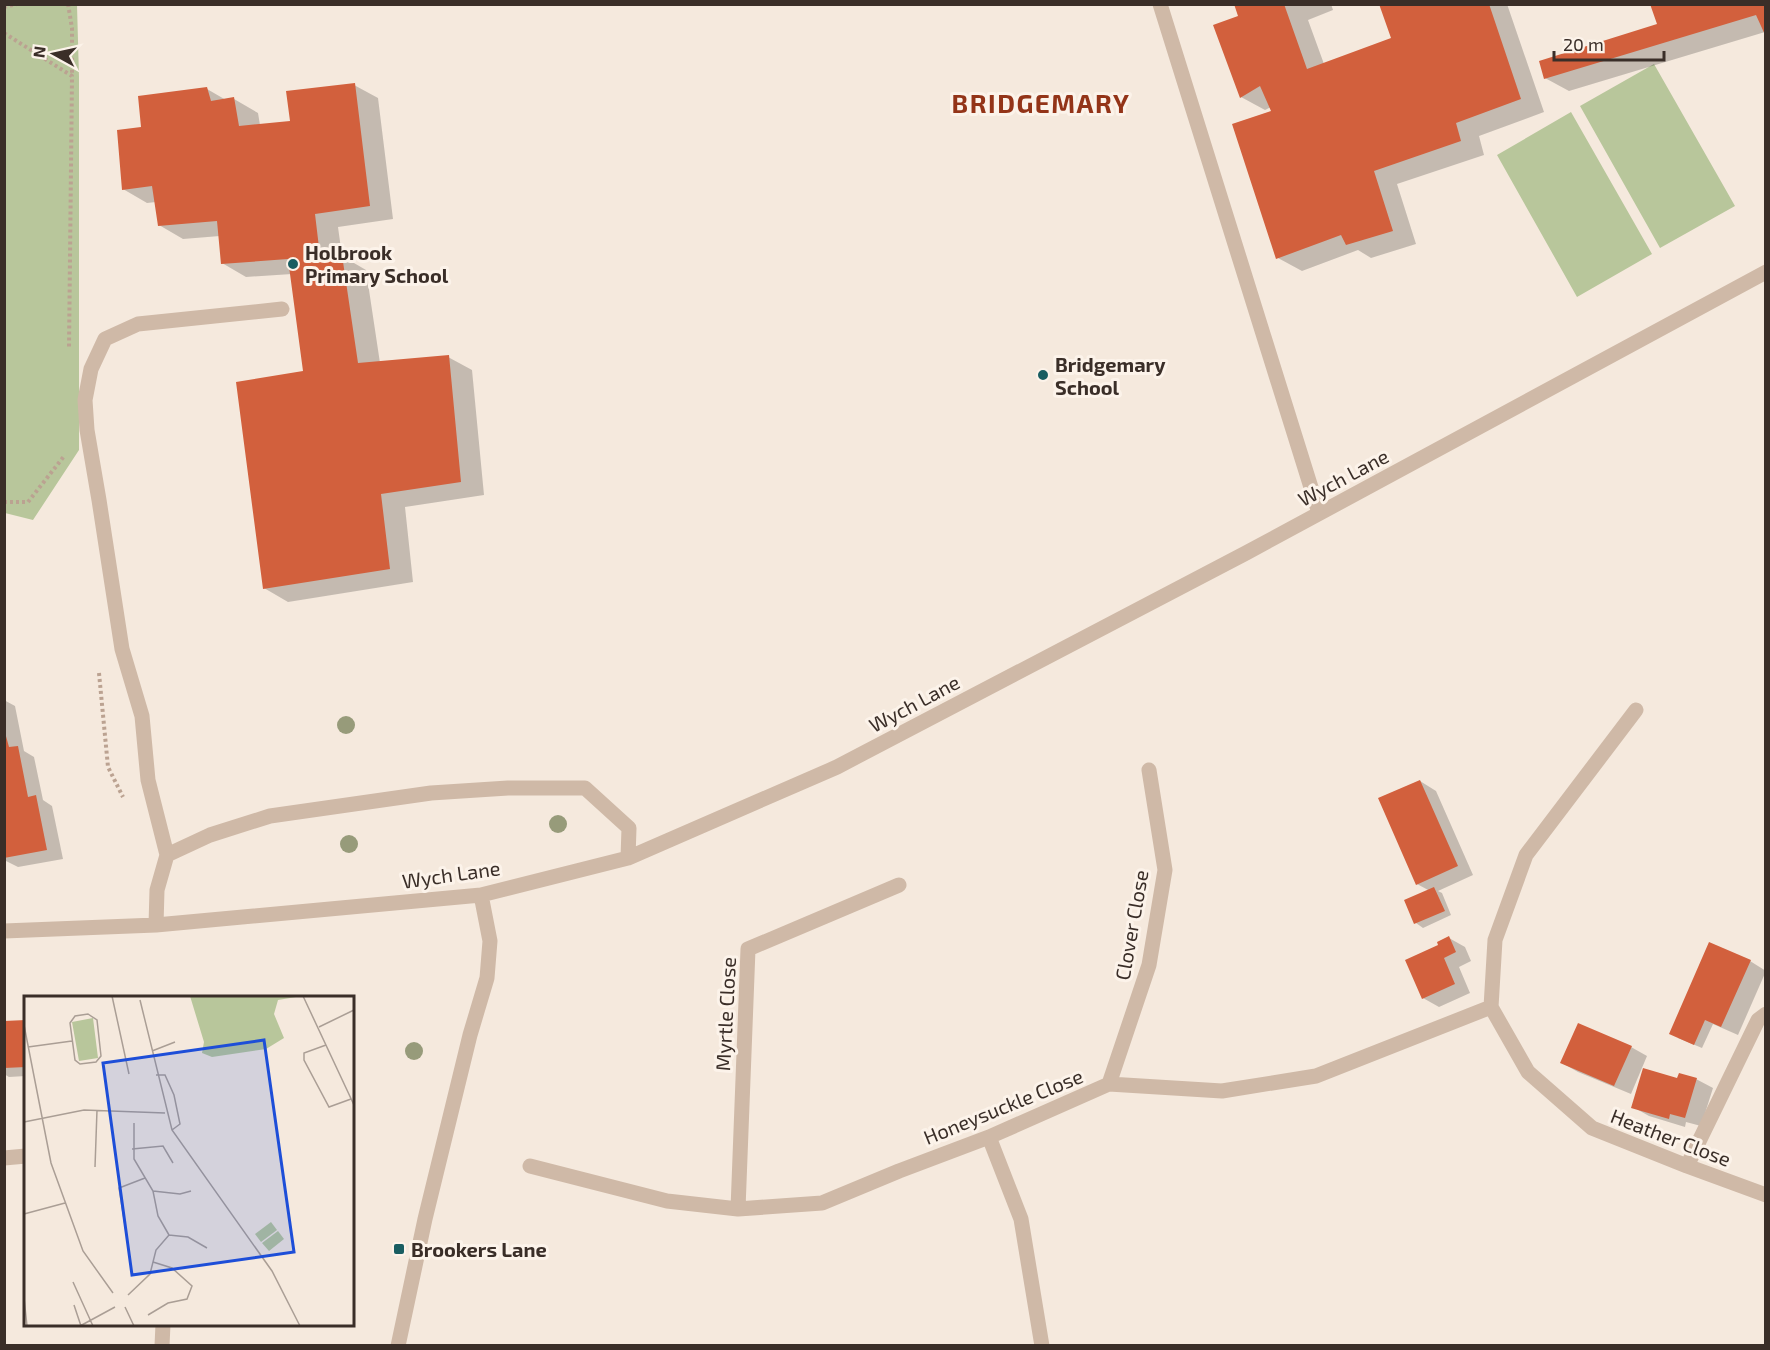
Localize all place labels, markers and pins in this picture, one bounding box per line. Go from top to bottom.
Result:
place label: Holbrook Primary School [305,240,449,288]
marker: Holbrook Primary School [286,257,300,271]
place label: Bridgemary School [1055,352,1166,399]
marker: Bridgemary School [1036,368,1050,382]
place label: Brookers Lane [411,1237,547,1261]
marker: Brookers Lane [392,1242,406,1256]

